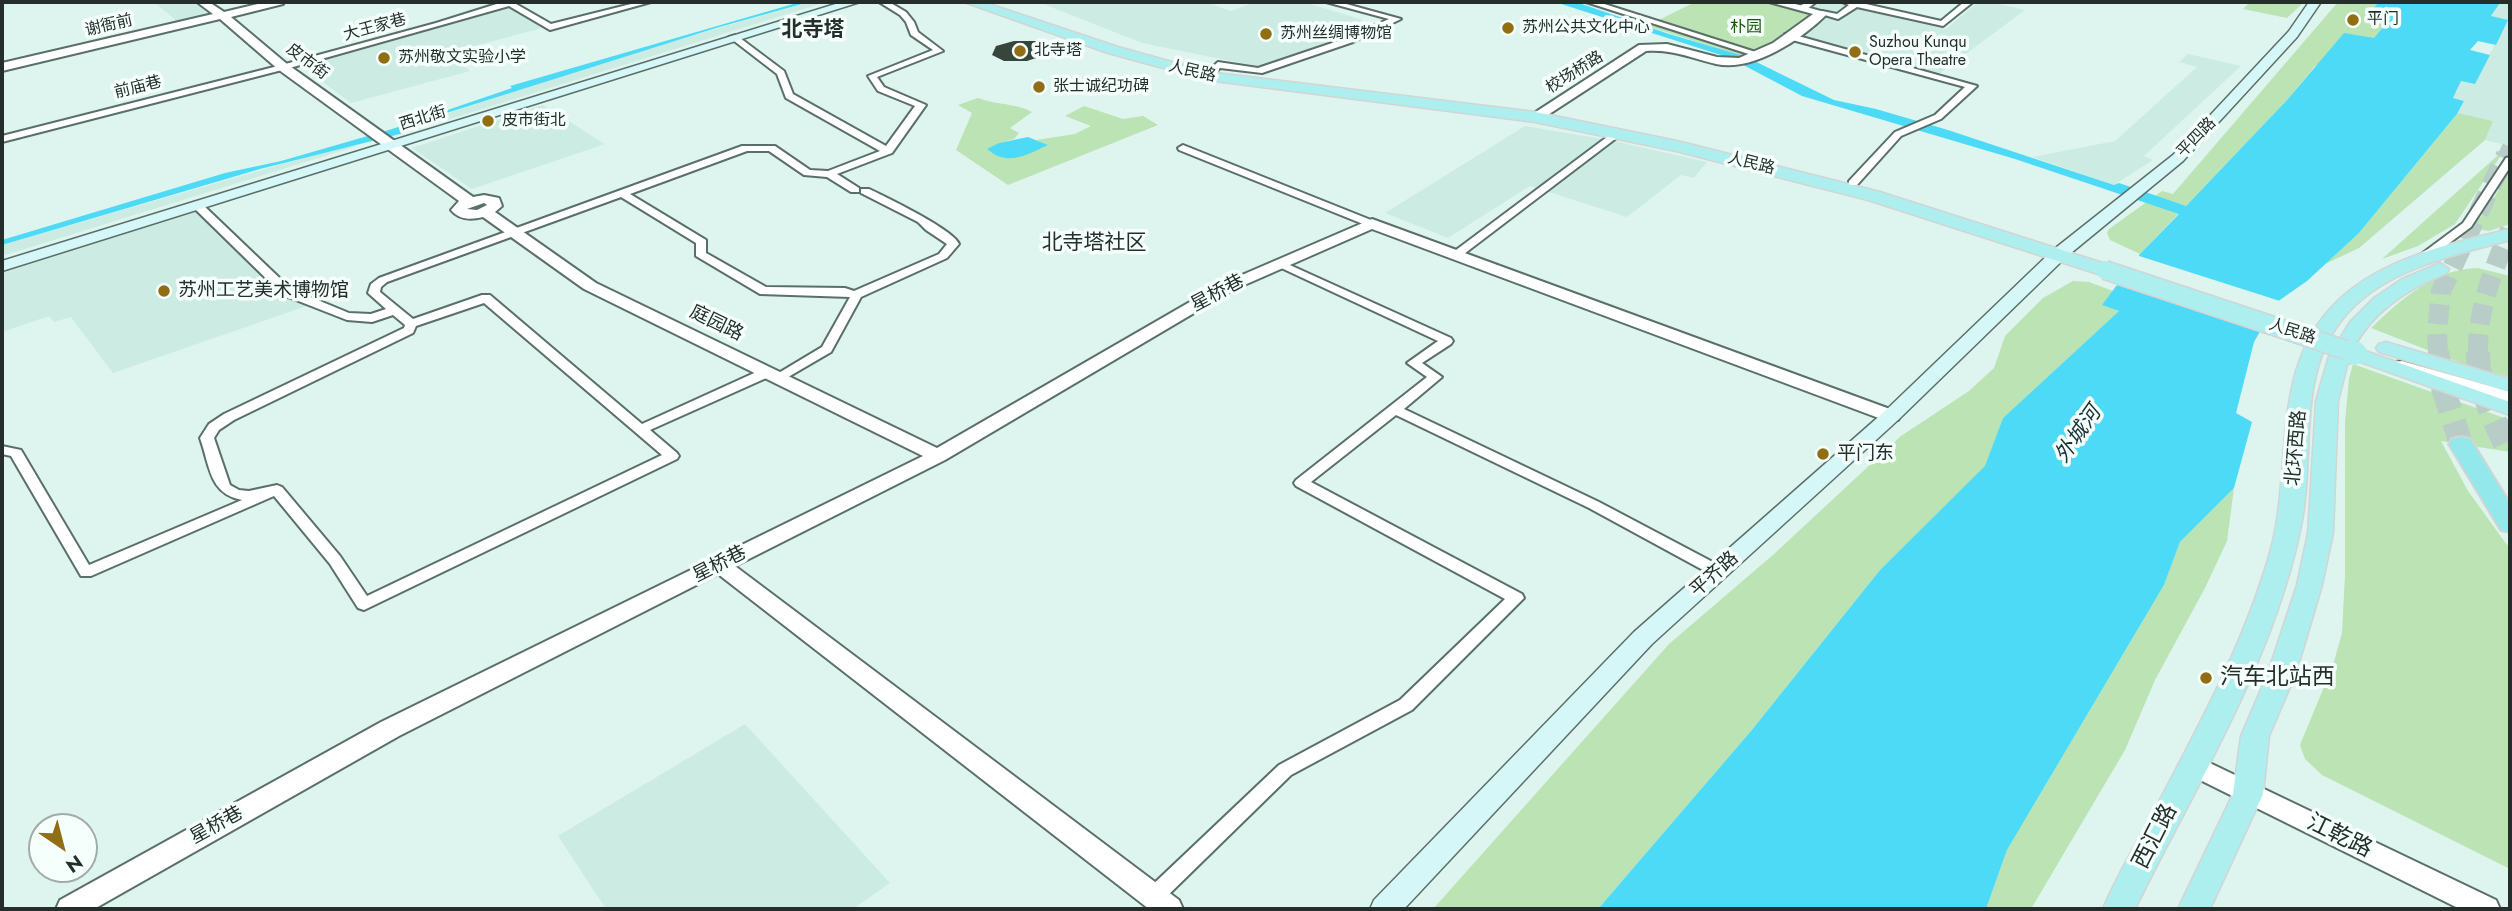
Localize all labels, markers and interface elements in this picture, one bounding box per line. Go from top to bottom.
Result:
street label: 大王家巷 [342,10,408,46]
place label: 平门 [2367,10,2399,30]
street label: 谢衙前 [83,11,135,41]
marker: 平门 [2345,12,2361,28]
district label: 北寺塔 [782,18,844,44]
place label: 苏州公共文化中心 [1522,18,1650,38]
park label: 朴园 [1730,18,1762,38]
marker: 苏州公共文化中心 [1500,20,1516,36]
place label: 苏州丝绸博物馆 [1280,24,1392,44]
marker: 苏州丝绸博物馆 [1258,26,1274,42]
place label: Suzhou Kunqu Opera Theatre [1869,33,1967,71]
street label: 皮市街 [282,40,332,84]
place label: 北寺塔 [1034,41,1082,61]
marker: 北寺塔 [1012,43,1028,59]
marker: Suzhou Kunqu Opera Theatre [1847,44,1863,60]
place label: 苏州敬文实验小学 [398,48,526,68]
street label: 校场桥路 [1543,48,1607,98]
marker: 苏州敬文实验小学 [376,50,392,66]
street label: 人民路 [1166,57,1218,87]
street label: 前庙巷 [112,73,164,103]
place label: 张士诚纪功碑 [1053,77,1149,97]
marker: 张士诚纪功碑 [1031,79,1047,95]
street label: 西北街 [397,103,449,135]
place label: 皮市街北 [502,111,566,131]
marker: 皮市街北 [480,113,496,129]
street label: 平四路 [2173,114,2221,162]
street label: 人民路 [1725,149,1777,179]
district label: 北寺塔社区 [1042,231,1146,257]
street label: 星桥巷 [1187,271,1249,317]
place label: 苏州工艺美术博物馆 [178,280,349,302]
marker: 苏州工艺美术博物馆 [156,283,172,299]
street label: 庭园路 [685,301,747,347]
street label: 人民路 [2266,315,2318,349]
water label: 外城河 [2051,402,2107,468]
street label: 北环西路 [2282,409,2312,487]
place label: 平门东 [1837,443,1894,465]
marker: 平门东 [1815,446,1831,462]
street label: 星桥巷 [689,542,751,588]
street label: 平齐路 [1686,547,1744,603]
place label: 汽车北站西 [2220,664,2335,692]
marker: 汽车北站西 [2198,670,2214,686]
street label: 西汇路 [2128,800,2184,874]
street label: 星桥巷 [187,802,247,850]
street label: 江乾路 [2302,809,2376,865]
north arrow [28,813,98,883]
text: N [60,849,88,879]

